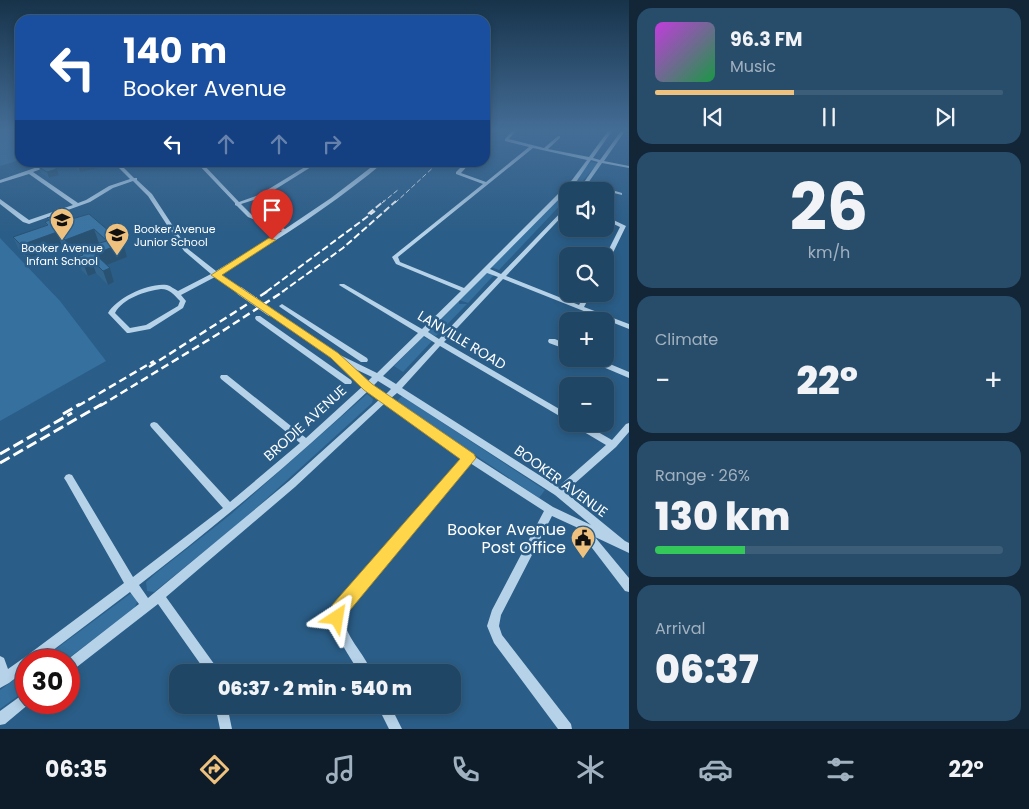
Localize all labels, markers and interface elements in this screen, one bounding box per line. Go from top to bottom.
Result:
text: 140 m [123,26,227,75]
text: 96.3 FM [730,26,803,53]
icon: left [40,35,105,100]
text: Music [730,55,776,78]
text: Booker Avenue [123,73,286,104]
icon: previous [699,103,727,131]
icon: pause [815,103,843,131]
icon: next [931,103,959,131]
icon: left [159,130,187,158]
icon: ahead [212,130,240,158]
icon: ahead [265,130,293,158]
icon: right [318,130,346,158]
text: 26 [790,162,868,253]
map controls [559,182,614,432]
button: sound [559,182,614,237]
pin [251,189,293,240]
icon: arrive [258,196,286,224]
school or university icon: Booker Avenue Infant School [49,207,75,241]
place label: Booker Avenue Junior School [134,221,216,250]
school or university icon: Booker Avenue Junior School [104,222,130,256]
place label: Booker Avenue Infant School [21,240,103,269]
text: km/h [808,241,850,264]
button: search [559,247,614,302]
street label: LANVILLE ROAD [414,306,510,374]
button: + [559,312,614,367]
text: Climate [655,328,718,351]
text: 22° [796,354,858,407]
text: − [655,361,670,400]
text: + [984,361,1003,400]
button: − [559,377,614,432]
street label: BRODIE AVENUE [259,380,351,466]
street label: BOOKER AVENUE [510,440,612,522]
text: Range · 26% [655,464,750,487]
text: 130 km [655,490,790,543]
place label: Booker Avenue Post Office [447,518,566,559]
public building icon: Booker Avenue Post Office [570,525,596,559]
position arrow [310,591,362,643]
text: Arrival [655,617,705,640]
text: 06:37 [655,643,759,696]
speed limit sign: 30 [15,649,80,714]
text: 06:37 · 2 min · 540 m [218,675,412,702]
icon: directions [197,752,232,787]
icon: music [323,752,358,787]
icon: phone [448,752,483,787]
icon: climate [573,752,608,787]
icon: car [698,752,733,787]
icon: filters [823,752,858,787]
text: 06:35 [45,754,107,785]
text: 22° [949,754,984,785]

